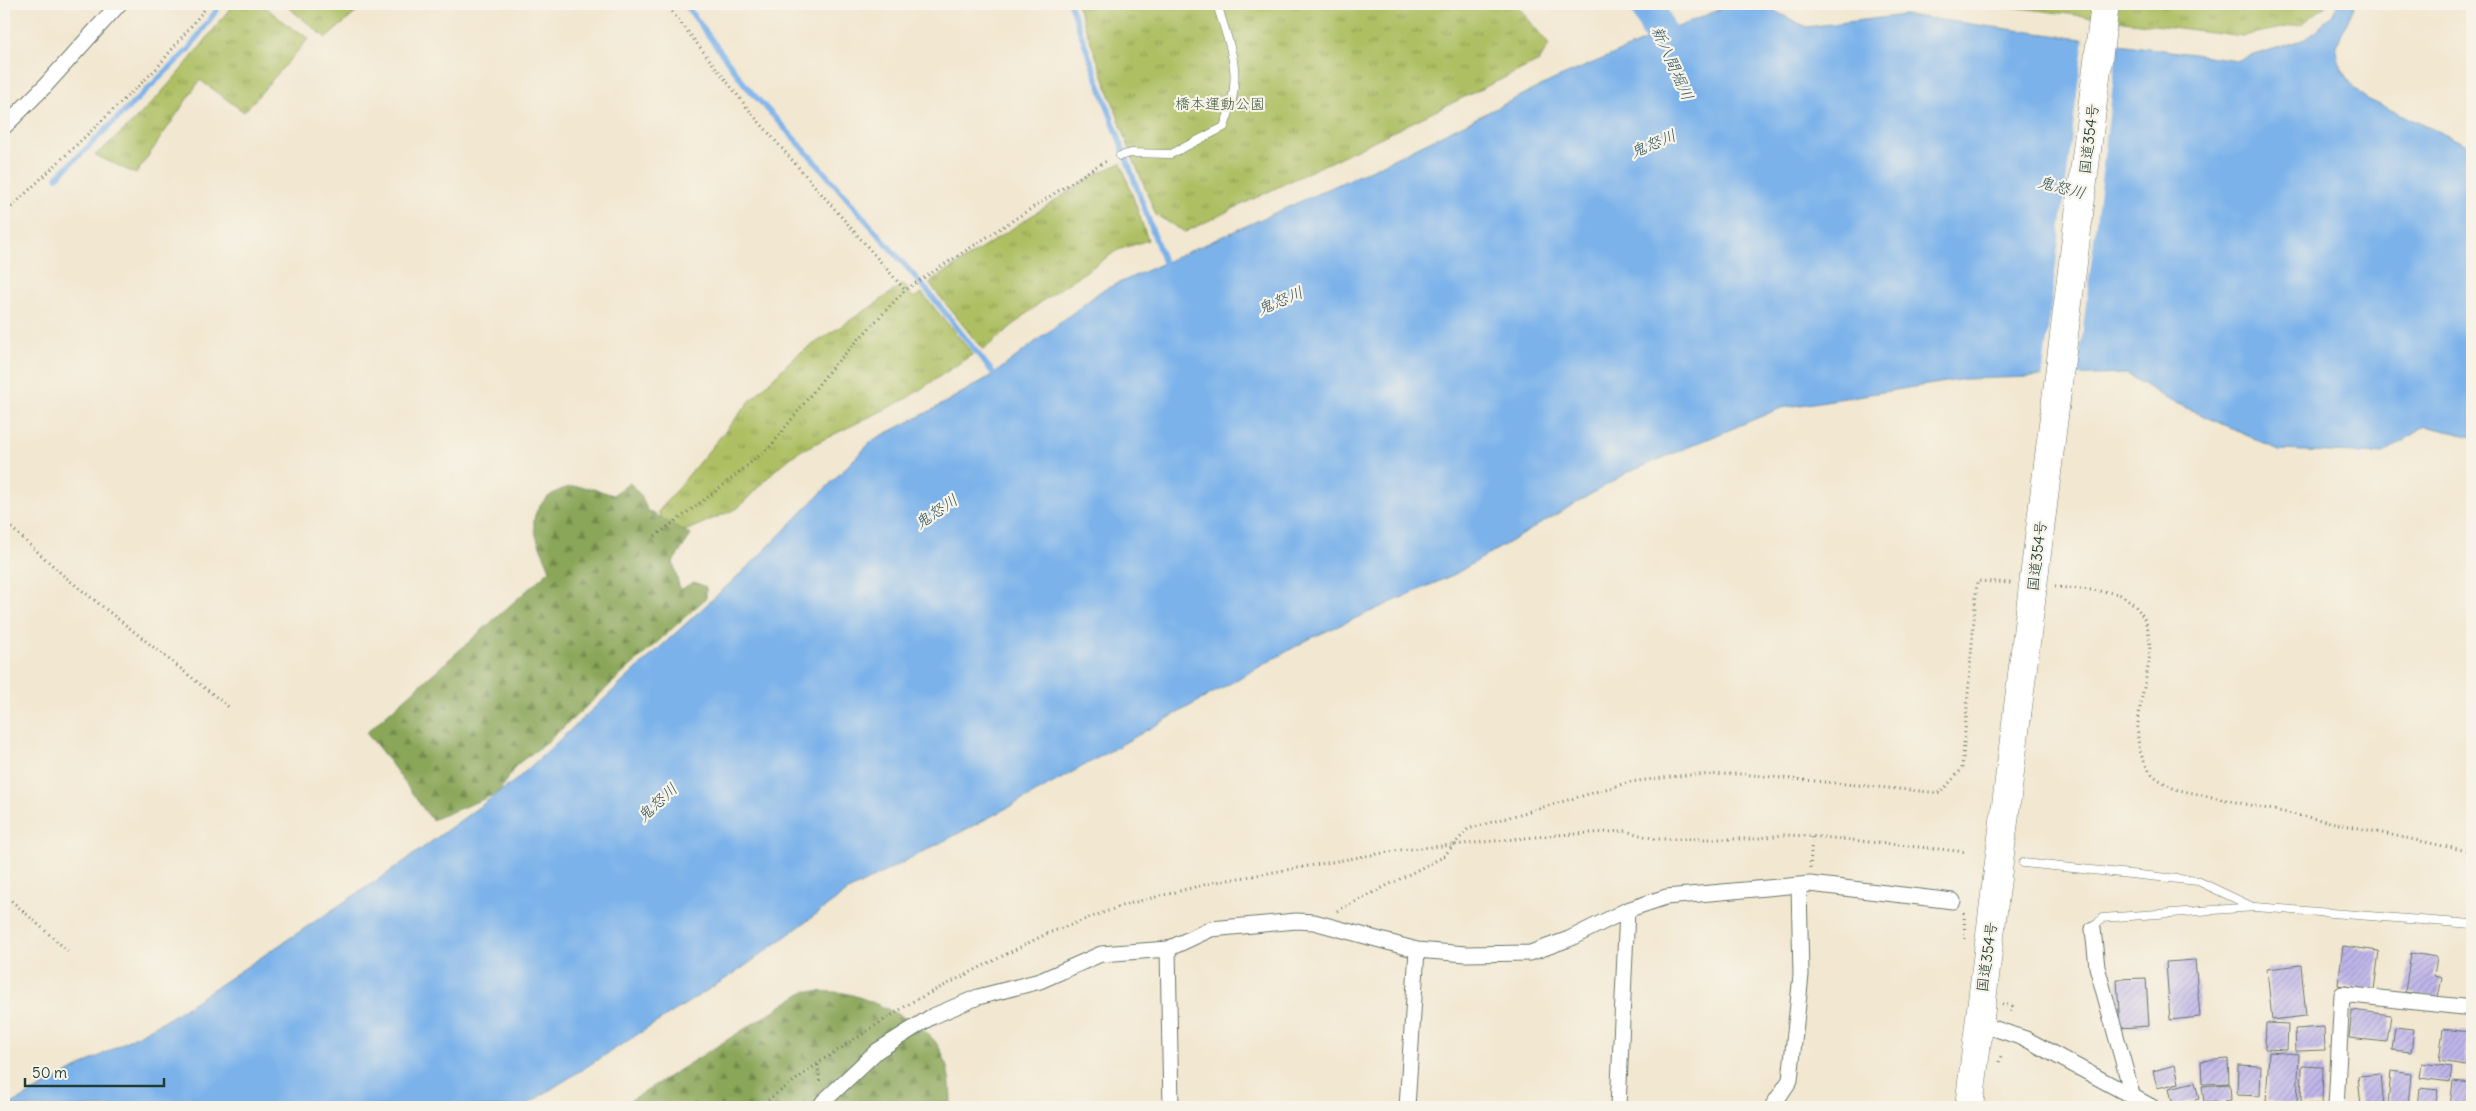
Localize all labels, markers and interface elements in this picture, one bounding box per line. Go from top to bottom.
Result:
water label: 新八間堀川 [1648,22,1698,104]
park label: 橋本運動公園 [1175,94,1265,113]
street label: 国道354号 [2075,103,2102,175]
water label: 鬼怒川 [1627,124,1679,162]
water label: 鬼怒川 [2036,171,2088,203]
water label: 鬼怒川 [1254,281,1306,319]
water label: 鬼怒川 [911,489,961,533]
street label: 国道354号 [2023,520,2050,592]
water label: 鬼怒川 [633,778,681,826]
street label: 国道354号 [1972,921,2001,993]
scale bar [25,1056,164,1088]
text: 50 m [32,1063,67,1082]

